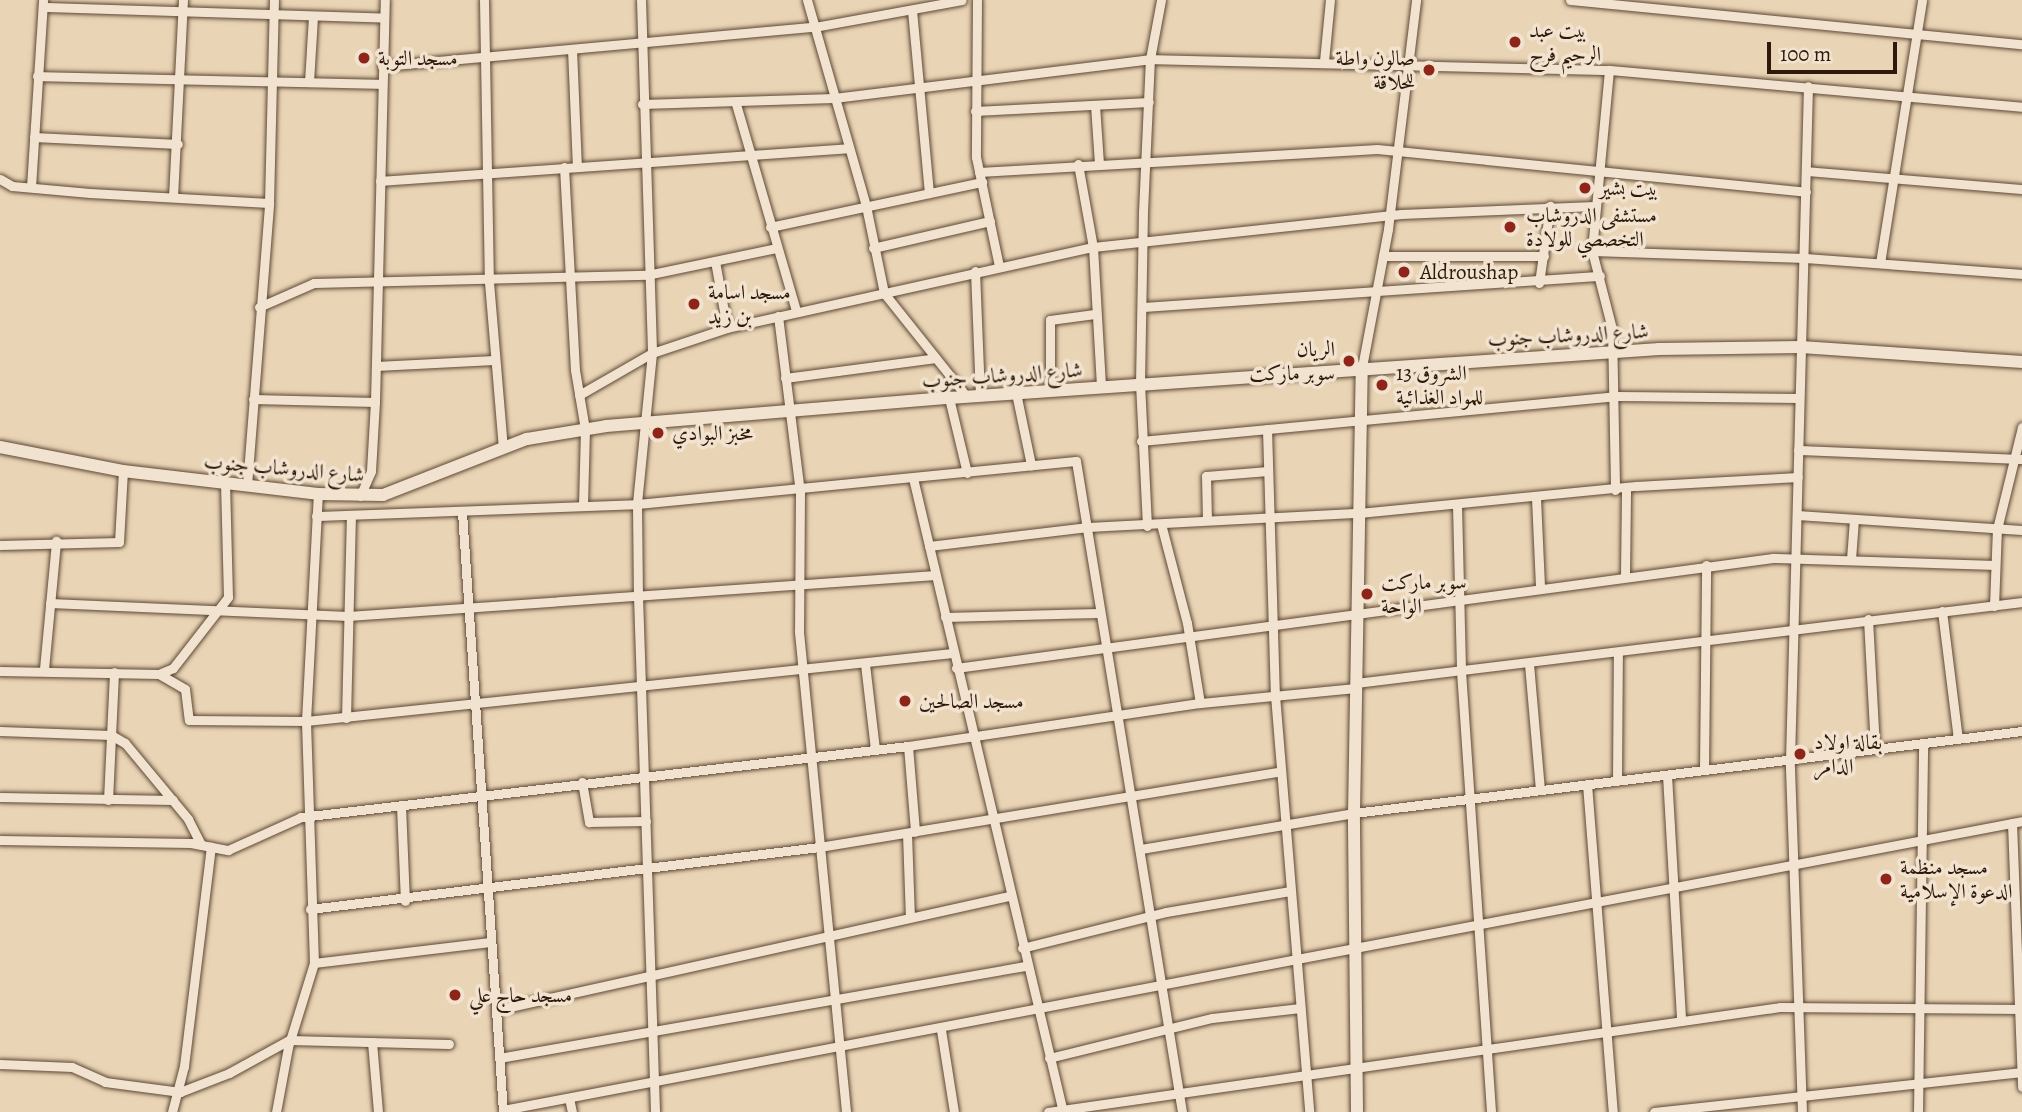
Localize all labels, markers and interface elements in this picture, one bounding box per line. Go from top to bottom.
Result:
place label: بيت عبد الرحيم فرح [1529,17,1601,67]
scale bar [1770,28,1899,72]
marker: بيت عبد الرحيم فرح [1507,34,1523,50]
text: 100 m [1780,40,1831,68]
place label: مسجد التوبة [378,45,458,71]
place label: صالون واطة للحلاقة [1336,45,1415,95]
marker: مسجد التوبة [356,50,372,66]
marker: صالون واطة للحلاقة [1421,62,1437,78]
place label: بيت بشير [1599,175,1658,201]
marker: بيت بشير [1577,180,1593,196]
place label: مستشفى الدروشاب التخصصي للولادة [1526,202,1657,252]
marker: مستشفى الدروشاب التخصصي للولادة [1500,217,1520,237]
place label: Aldroushap [1420,259,1518,285]
marker: Aldroushap [1394,262,1414,282]
place label: مسجد اسامة بن زيد [708,279,791,329]
marker: مسجد اسامة بن زيد [686,296,702,312]
street label: شارع الدروشاب جنوب [1487,318,1649,352]
place label: الريان سوبر ماركت [1249,336,1335,386]
marker: الريان سوبر ماركت [1341,353,1357,369]
street label: شارع الدروشاب جنوب [921,357,1083,393]
place label: الشروق 13 للمواد الغذائية [1396,360,1483,410]
marker: الشروق 13 للمواد الغذائية [1374,377,1390,393]
place label: مخبز البوادي [672,420,753,446]
marker: مخبز البوادي [650,425,666,441]
street label: شارع الدروشاب جنوب [203,448,365,488]
place label: سوبر ماركت الواحة [1381,569,1467,619]
marker: سوبر ماركت الواحة [1359,586,1375,602]
place label: مسجد الصالحين [919,688,1024,714]
marker: مسجد الصالحين [897,693,913,709]
place label: بقالة اولاد الدامر [1814,729,1882,779]
marker: بقالة اولاد الدامر [1792,746,1808,762]
place label: مسجد منظمة الدعوة الإسلامية [1900,854,2013,904]
marker: مسجد منظمة الدعوة الإسلامية [1878,871,1894,887]
place label: مسجد حاج علي [469,982,572,1008]
marker: مسجد حاج علي [447,987,463,1003]

